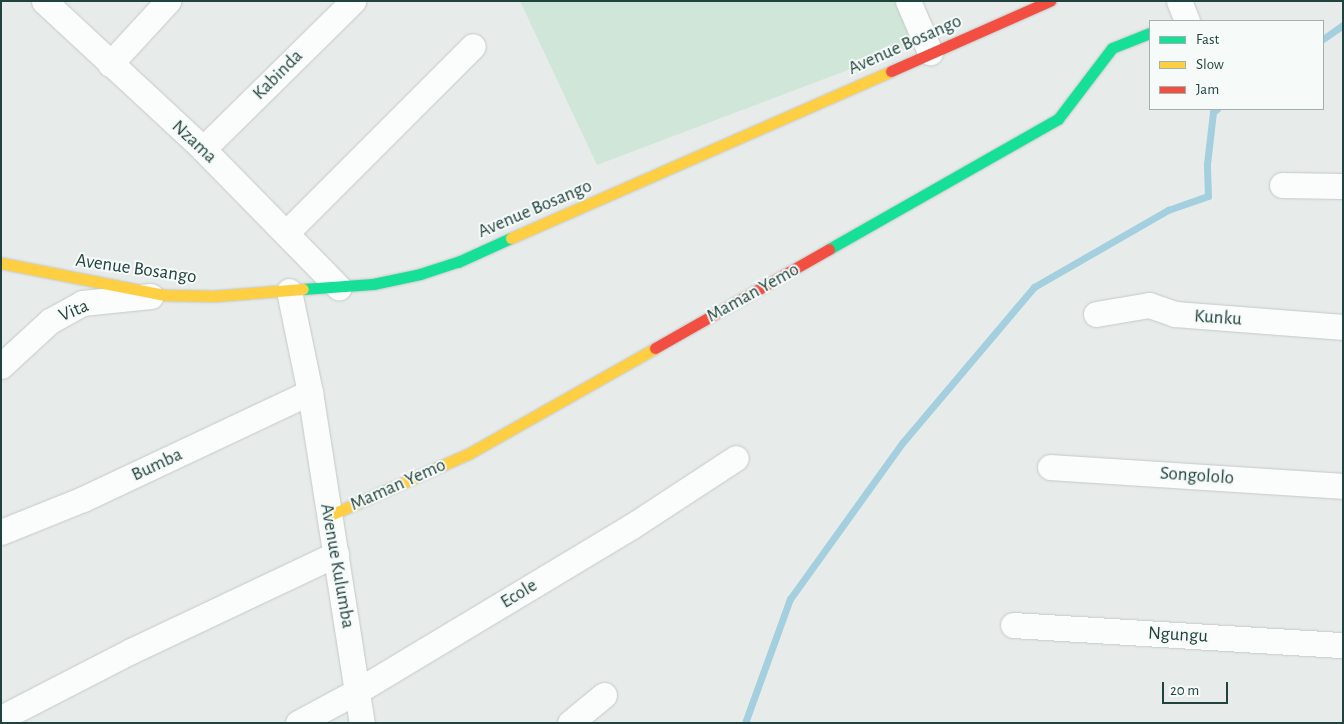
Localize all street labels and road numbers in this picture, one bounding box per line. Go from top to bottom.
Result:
street label: Avenue Bosango [845,10,965,80]
street label: Kabinda [248,45,308,105]
street label: Nzama [167,115,221,169]
street label: Avenue Bosango [474,175,596,243]
street label: Avenue Bosango [74,249,198,289]
street label: Maman Yemo [703,258,803,328]
street label: Vita [56,295,92,327]
street label: Kunku [1193,305,1243,331]
street label: Bumba [128,443,186,487]
street label: Maman Yemo [347,454,449,516]
street label: Songololo [1159,462,1235,490]
street label: Avenue Kulumba [315,502,359,630]
street label: Ecole [497,574,541,614]
street label: Ngungu [1147,622,1209,648]

